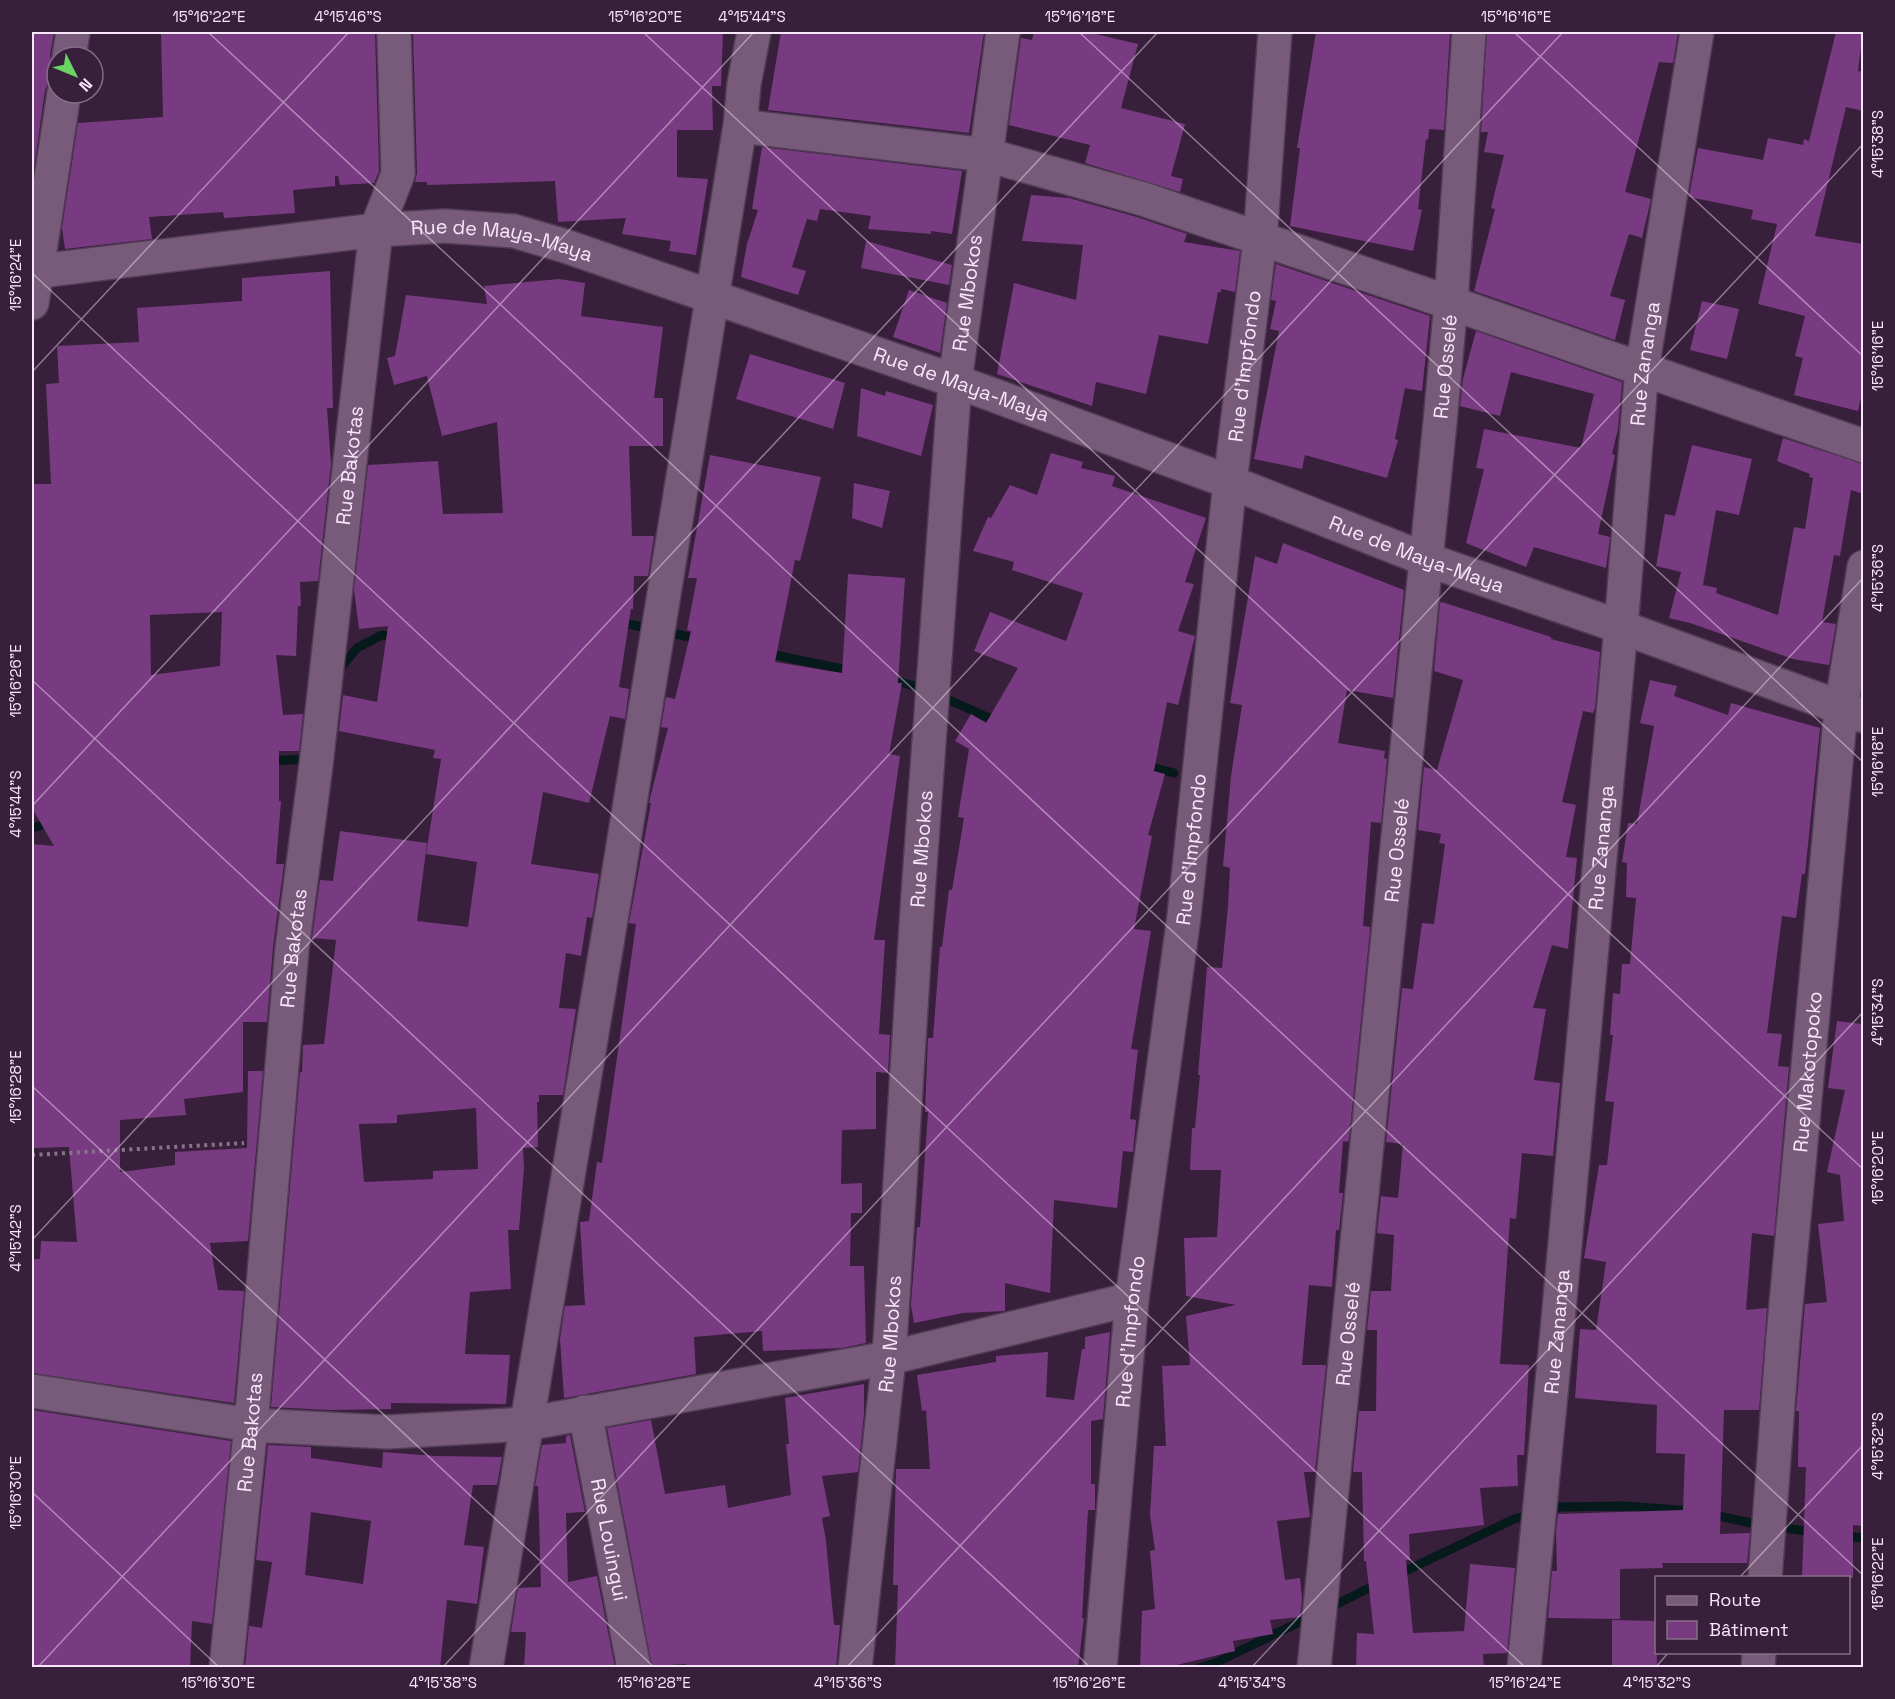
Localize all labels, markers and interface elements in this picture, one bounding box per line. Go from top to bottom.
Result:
text: 15°16'22"E [172,7,246,26]
text: 4°15'46"S [314,7,382,26]
text: 15°16'20"E [608,7,682,26]
text: 4°15'44"S [718,7,786,26]
text: 15°16'18"E [1045,7,1115,26]
text: 15°16'16"E [1481,7,1551,26]
north arrow [45,45,105,105]
text: N [74,74,97,96]
text: 4°15'38"S [1868,110,1887,178]
street label: Rue de Maya-Maya [410,213,596,268]
street label: Rue Mbokos [946,233,988,353]
text: 15°16'24"E [6,239,25,311]
street label: Rue d'Impfondo [1222,289,1267,444]
street label: Rue Zananga [1624,300,1666,427]
street label: Rue Osselé [1427,313,1463,420]
text: 15°16'16"E [1868,321,1887,391]
street label: Rue de Maya-Maya [870,341,1053,428]
street label: Rue Bakotas [330,404,369,527]
street label: Rue de Maya-Maya [1325,509,1508,599]
text: 4°15'36"S [1868,544,1887,612]
text: 15°16'26"E [6,644,25,718]
text: 15°16'18"E [1868,727,1887,797]
text: 4°15'44"S [6,770,25,838]
street label: Rue d'Impfondo [1170,772,1212,927]
street label: Rue Zananga [1582,784,1620,911]
street label: Rue Mbokos [904,789,939,908]
street label: Rue Osselé [1378,797,1415,904]
street label: Rue Bakotas [274,887,313,1009]
text: 4°15'34"S [1868,978,1887,1046]
street label: Rue Makotopoko [1787,990,1828,1154]
text: 15°16'28"E [6,1050,25,1124]
text: 15°16'20"E [1868,1131,1887,1205]
text: 4°15'42"S [6,1204,25,1272]
street label: Rue d'Impfondo [1110,1254,1151,1408]
street label: Rue Zananga [1538,1268,1576,1395]
street label: Rue Mbokos [872,1274,907,1394]
street label: Rue Osselé [1330,1280,1366,1387]
street label: Rue Bakotas [231,1371,268,1493]
text: 4°15'32"S [1868,1412,1887,1480]
text: 15°16'30"E [6,1456,25,1530]
street label: Rue Louingui [585,1476,634,1603]
text: 15°16'22"E [1868,1537,1887,1611]
legend [1655,1576,1850,1654]
text: Route [1709,1588,1761,1611]
text: Bâtiment [1709,1618,1789,1641]
text: 15°16'30"E [181,1673,255,1692]
text: 4°15'38"S [409,1673,477,1692]
text: 15°16'28"E [617,1673,691,1692]
text: 4°15'36"S [814,1673,882,1692]
text: 15°16'26"E [1052,1673,1126,1692]
text: 4°15'34"S [1218,1673,1286,1692]
text: 15°16'24"E [1489,1673,1561,1692]
text: 4°15'32"S [1623,1673,1691,1692]

